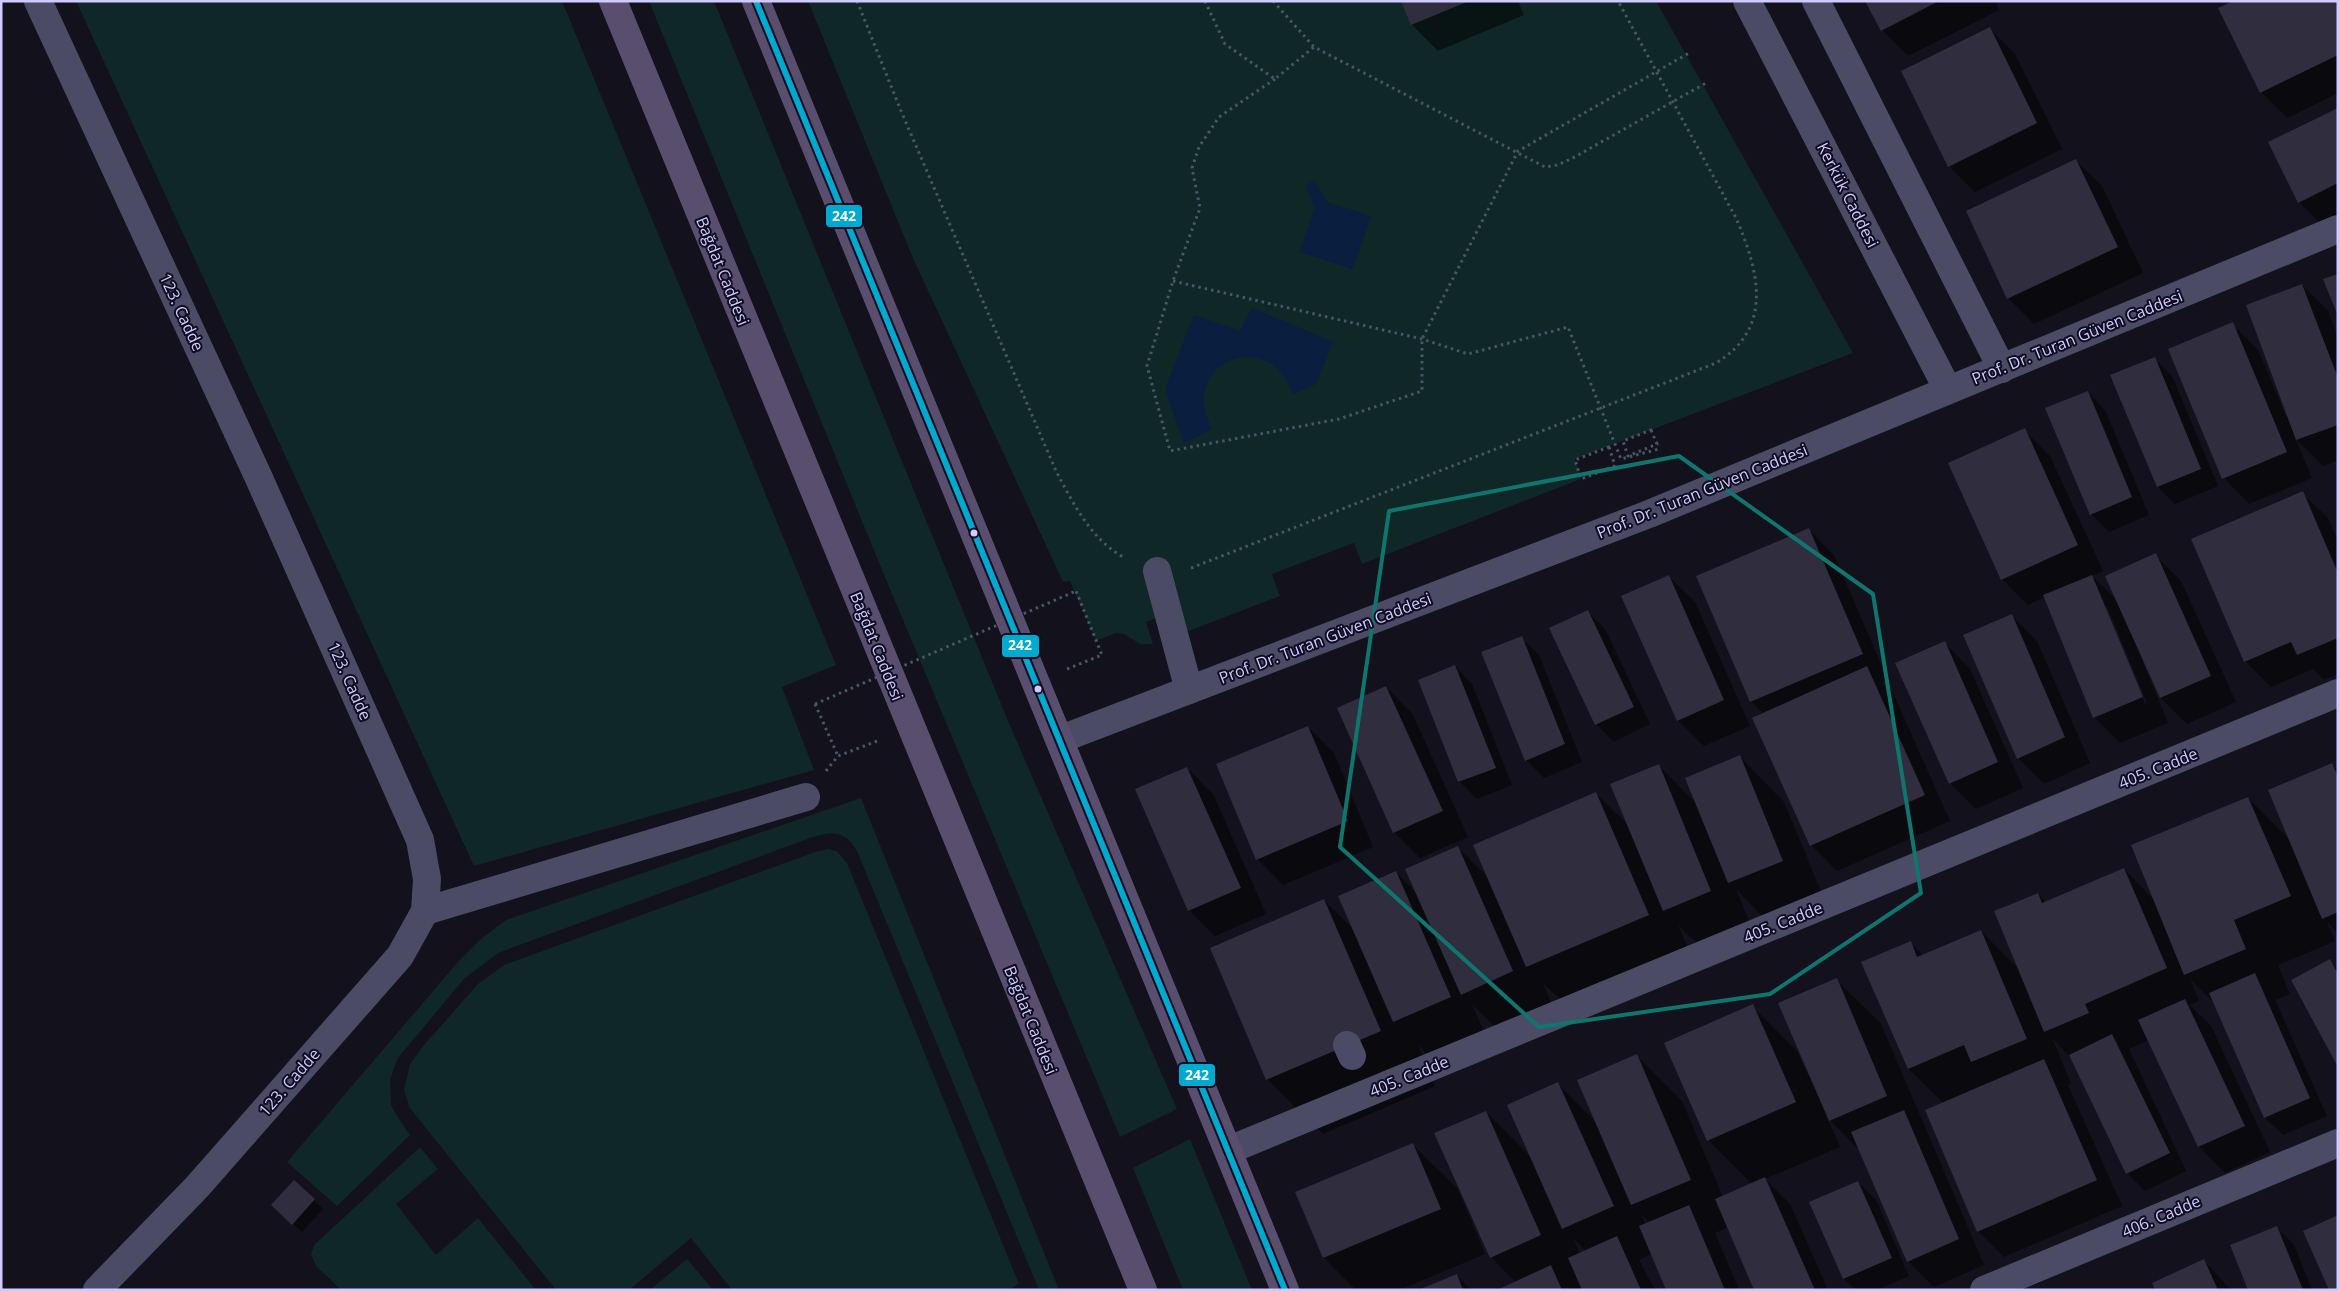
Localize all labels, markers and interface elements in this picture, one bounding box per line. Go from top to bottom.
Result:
street label: Kerkük Caddesi [1812,139,1884,251]
line badge: 242 [825,204,863,228]
text: 242 [832,206,856,225]
street label: Bağdat Caddesi [691,213,755,329]
street label: 123. Cadde [154,270,210,354]
street label: Prof. Dr. Turan Güven Caddesi [1968,285,2186,389]
street label: Prof. Dr. Turan Güven Caddesi [1593,439,1811,543]
unlabelled marker [969,528,979,538]
street label: Prof. Dr. Turan Güven Caddesi [1216,587,1434,689]
street label: Bağdat Caddesi [845,588,909,704]
line badge: 242 [1001,634,1040,658]
text: 242 [1008,635,1032,654]
street label: 123. Cadde [323,638,377,724]
unlabelled marker [1033,684,1043,694]
street label: 405. Cadde [2115,742,2201,794]
street label: 405. Cadde [1740,896,1826,948]
street label: Bağdat Caddesi [999,962,1063,1078]
street label: 123. Cadde [253,1043,325,1121]
street label: 405. Cadde [1366,1050,1452,1102]
line badge: 242 [1178,1063,1216,1087]
text: 242 [1185,1065,1209,1084]
street label: 406. Cadde [2118,1190,2204,1242]

